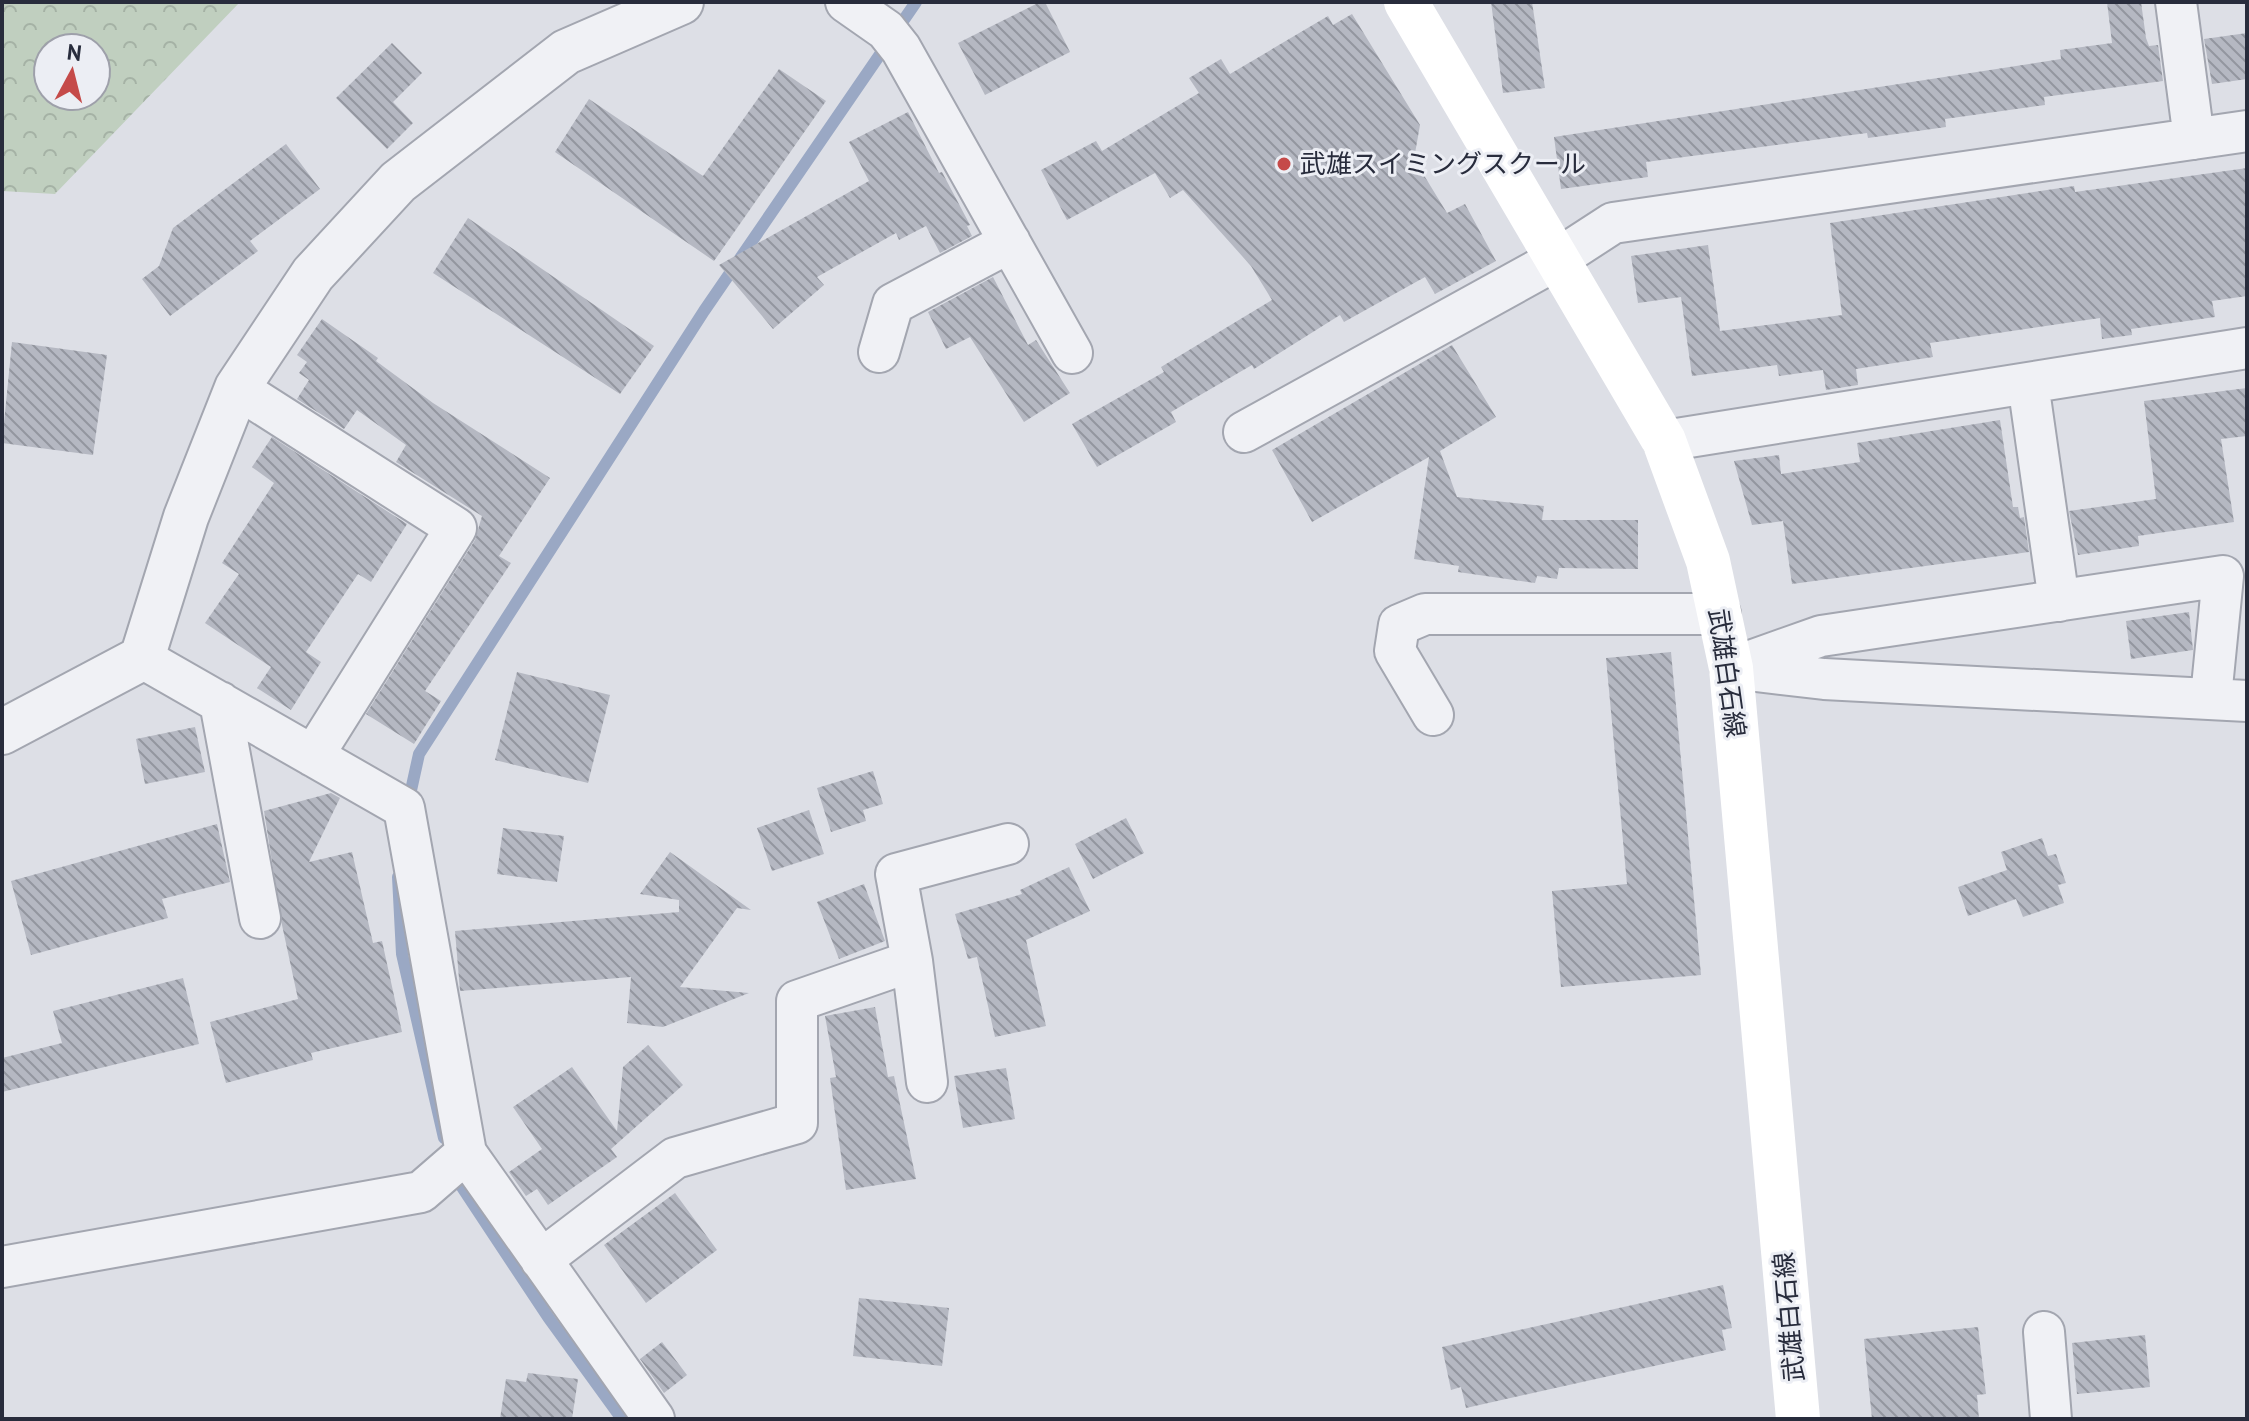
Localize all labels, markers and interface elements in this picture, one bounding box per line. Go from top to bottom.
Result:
north arrow [32,32,112,112]
text: N [66,37,83,67]
place label: 武雄スイミングスクール [1300,147,1586,180]
marker: 武雄スイミングスクール [1275,155,1293,173]
street label: 武雄白石線 [1702,606,1753,740]
street label: 武雄白石線 [1766,1251,1811,1383]

